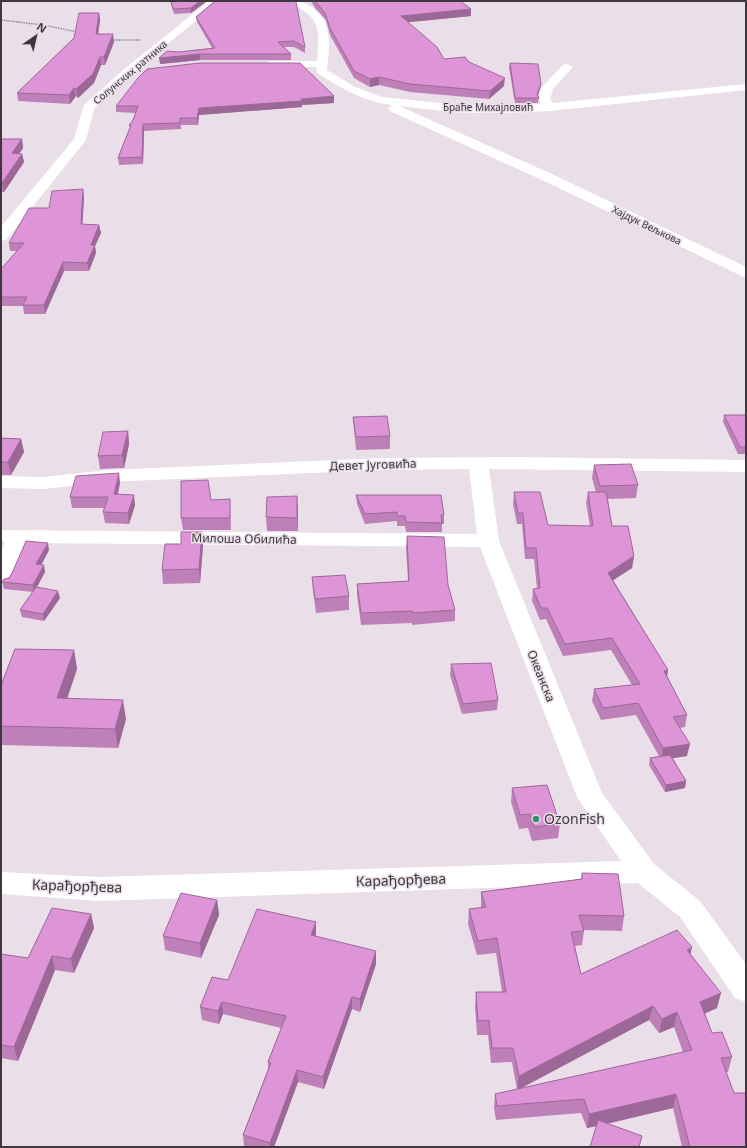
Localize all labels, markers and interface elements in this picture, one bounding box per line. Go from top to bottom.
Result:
north arrow [16,16,56,56]
text: N [34,19,50,36]
street label: Солунских ратника [90,37,170,107]
street label: Браће Михајловић [443,100,533,114]
street label: Хајдук Вељкова [610,202,684,248]
street label: Девет Југовића [329,454,417,475]
street label: Милоша Обилића [191,529,297,548]
street label: Океанска [523,647,560,704]
place label: OzonFish [544,809,605,828]
marker: OzonFish [531,814,541,824]
street label: Карађорђева [356,868,446,891]
street label: Карађорђева [32,874,122,897]

